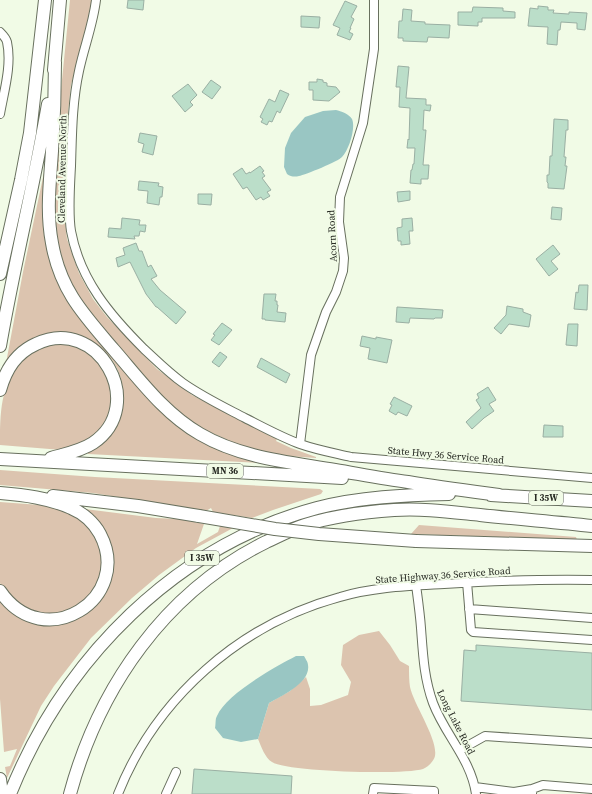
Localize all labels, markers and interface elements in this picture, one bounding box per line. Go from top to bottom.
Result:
street label: Cleveland Avenue North [55,115,69,223]
street label: Acorn Road [324,209,340,262]
street label: State Hwy 36 Service Road [387,443,505,467]
road number: MN 36 [207,464,243,478]
road number: I 35W [529,491,563,505]
road number: I 35W [185,551,219,565]
street label: State Highway 36 Service Road [375,564,511,586]
street label: Long Lake Road [434,687,478,757]

